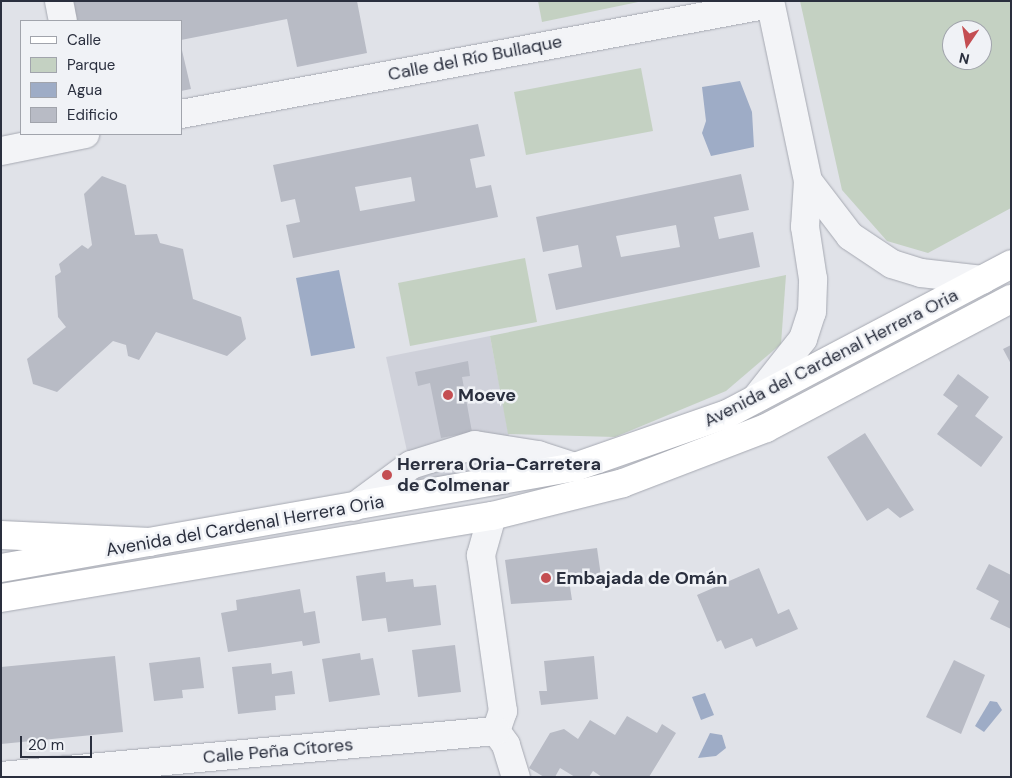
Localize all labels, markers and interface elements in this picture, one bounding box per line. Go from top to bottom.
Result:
legend [20,20,182,135]
north arrow [942,20,992,70]
text: Calle [67,30,101,50]
street label: Calle del Río Bullaque [386,31,564,85]
text: N [957,49,971,69]
text: Parque [67,55,115,75]
text: Agua [67,80,102,100]
text: Edificio [67,105,118,125]
street label: Avenida del Cardenal Herrera Oria [700,284,962,432]
place label: Moeve [458,384,516,406]
marker: Moeve [442,389,454,401]
place label: Herrera Oria-Carretera de Colmenar [397,454,601,496]
marker: Herrera Oria-Carretera de Colmenar [381,469,393,481]
street label: Avenida del Cardenal Herrera Oria [104,491,386,561]
place label: Embajada de Omán [556,567,727,589]
marker: Embajada de Omán [540,572,552,584]
scale bar [22,726,95,758]
street label: Calle Peña Cítores [202,734,354,768]
text: 20 m [28,735,64,755]

